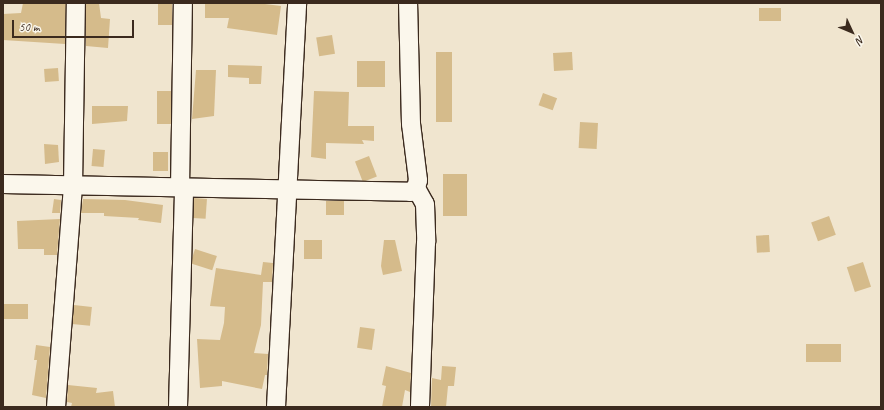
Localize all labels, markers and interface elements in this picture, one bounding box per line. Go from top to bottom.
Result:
scale bar [14,12,136,38]
north arrow [832,12,872,52]
text: 50 m [19,19,39,35]
text: N [853,33,868,48]

